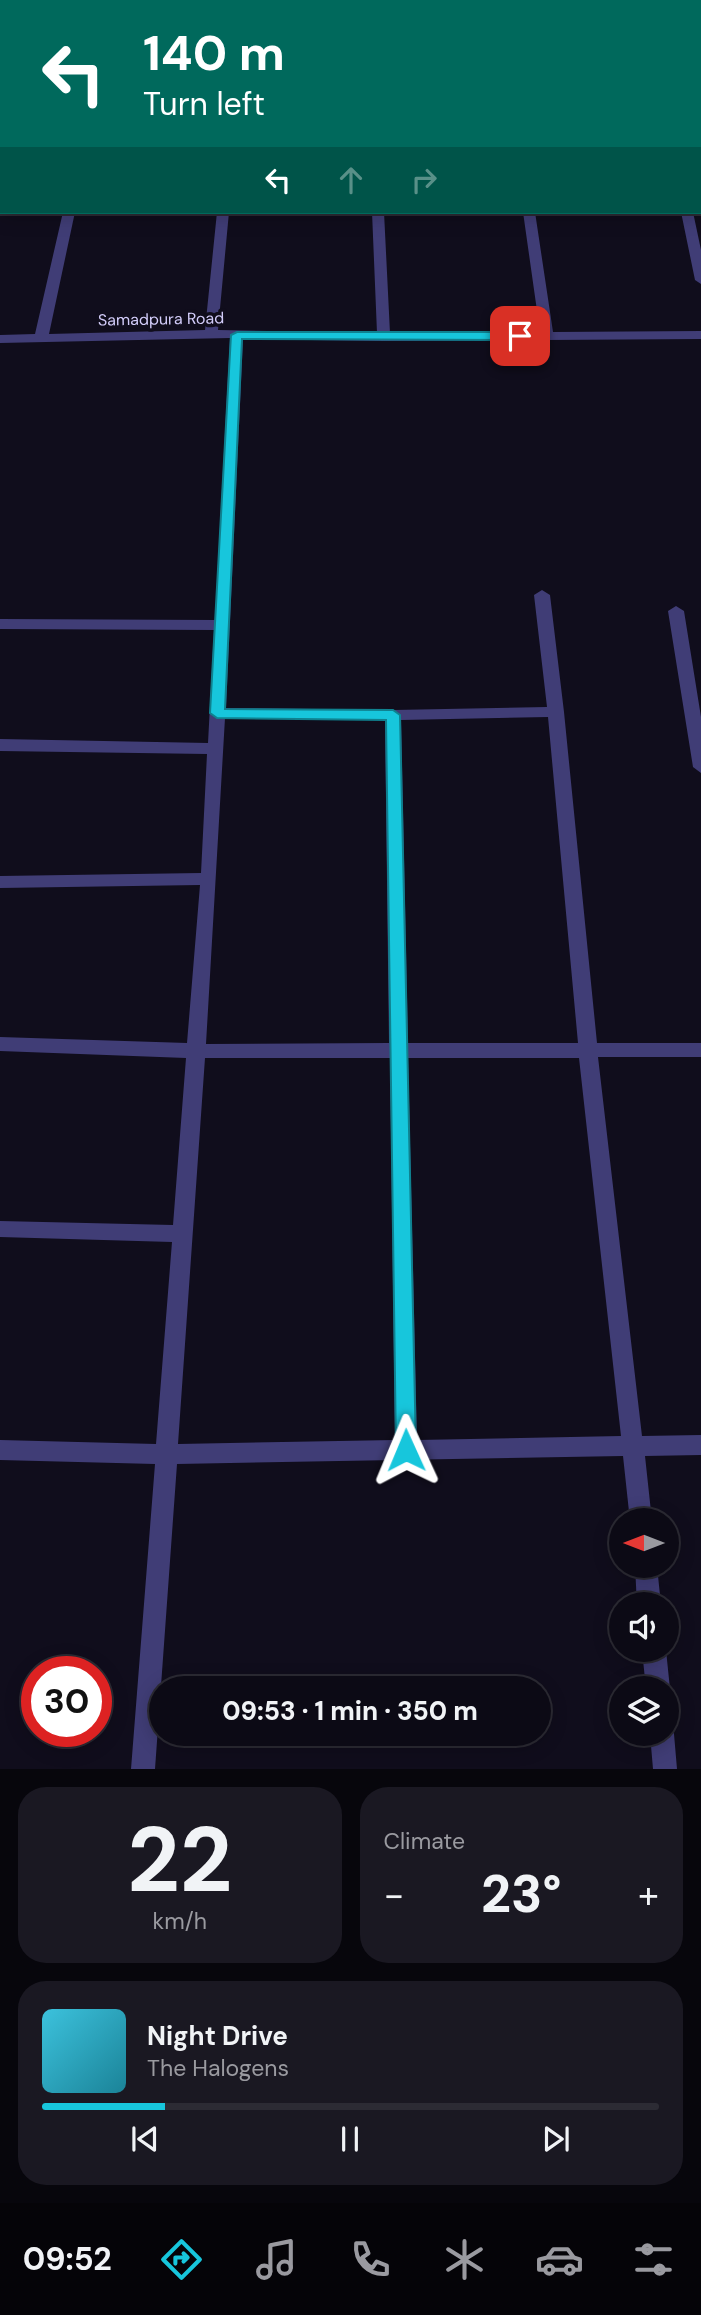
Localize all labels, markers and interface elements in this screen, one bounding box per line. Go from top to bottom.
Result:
text: 140 m [143,21,285,85]
icon: left [28,28,119,119]
text: Turn left [143,83,265,125]
icon: left [259,161,297,199]
icon: ahead [332,161,370,199]
icon: right [405,161,443,199]
pin [490,306,550,366]
street label: Samadpura Road [98,307,224,331]
icon: arrive [501,317,539,355]
position arrow [369,1413,443,1487]
north arrow [609,1508,679,1578]
map controls [609,1508,679,1746]
button: sound [609,1592,679,1662]
speed limit sign: 30 [21,1656,112,1747]
button: layers [609,1676,679,1746]
text: 09:53 · 1 min · 350 m [222,1694,478,1728]
text: 22 [127,1801,232,1919]
text: Climate [384,1826,465,1856]
text: 23° [481,1860,561,1928]
text: − [384,1870,404,1920]
text: + [638,1870,659,1920]
text: km/h [153,1906,207,1936]
text: Night Drive [147,2019,288,2053]
text: The Halogens [147,2053,289,2083]
icon: previous [126,2120,164,2158]
icon: pause [331,2120,369,2158]
icon: next [537,2120,575,2158]
icon: directions [157,2235,206,2284]
icon: music [252,2235,301,2284]
icon: phone [346,2235,395,2284]
icon: climate [440,2235,489,2284]
icon: car [535,2235,584,2284]
icon: filters [629,2235,678,2284]
text: 09:52 [23,2238,112,2280]

